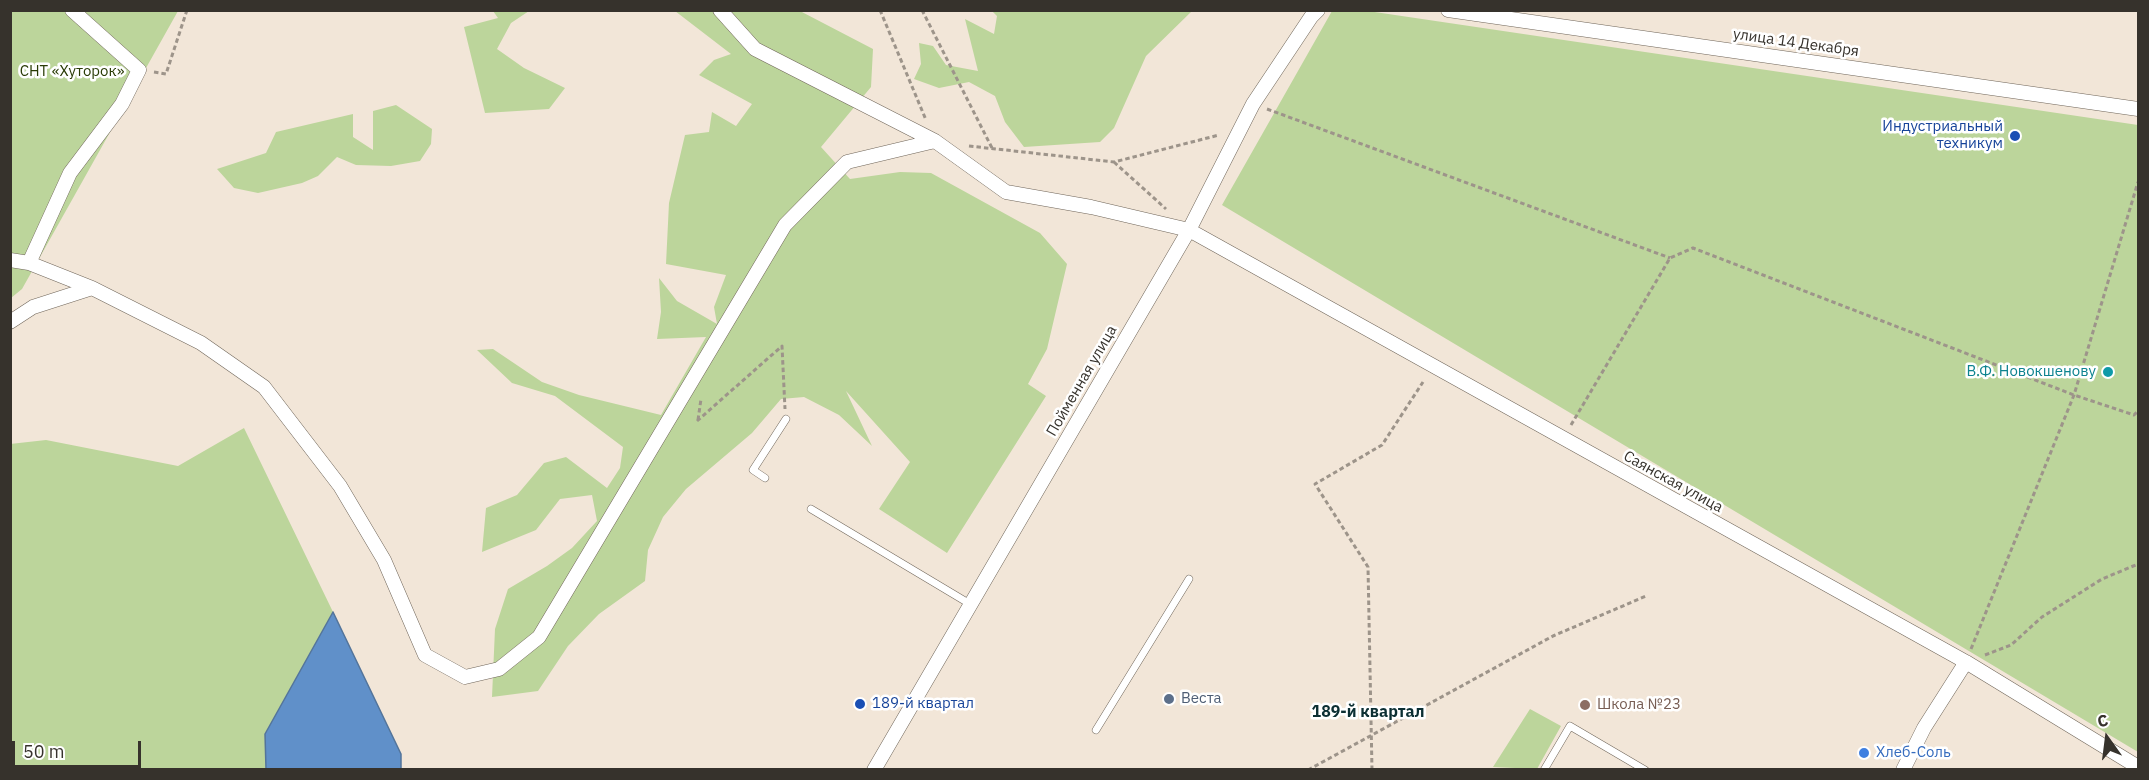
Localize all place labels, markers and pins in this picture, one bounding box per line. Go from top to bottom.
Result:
place label: Индустриальный техникум [1882,118,2003,153]
marker: Индустриальный техникум [2008,129,2022,143]
place label: В.Ф. Новокшенову [1966,363,2096,381]
marker: В.Ф. Новокшенову [2101,365,2115,379]
place label: Веста [1181,690,1222,708]
marker: Веста [1162,692,1176,706]
place label: 189-й квартал [872,695,974,713]
place label: Школа №23 [1597,696,1681,714]
marker: 189-й квартал [853,697,867,711]
marker: Школа №23 [1578,698,1592,712]
place label: Хлеб-Соль [1876,744,1951,762]
marker: Хлеб-Соль [1857,746,1871,760]

